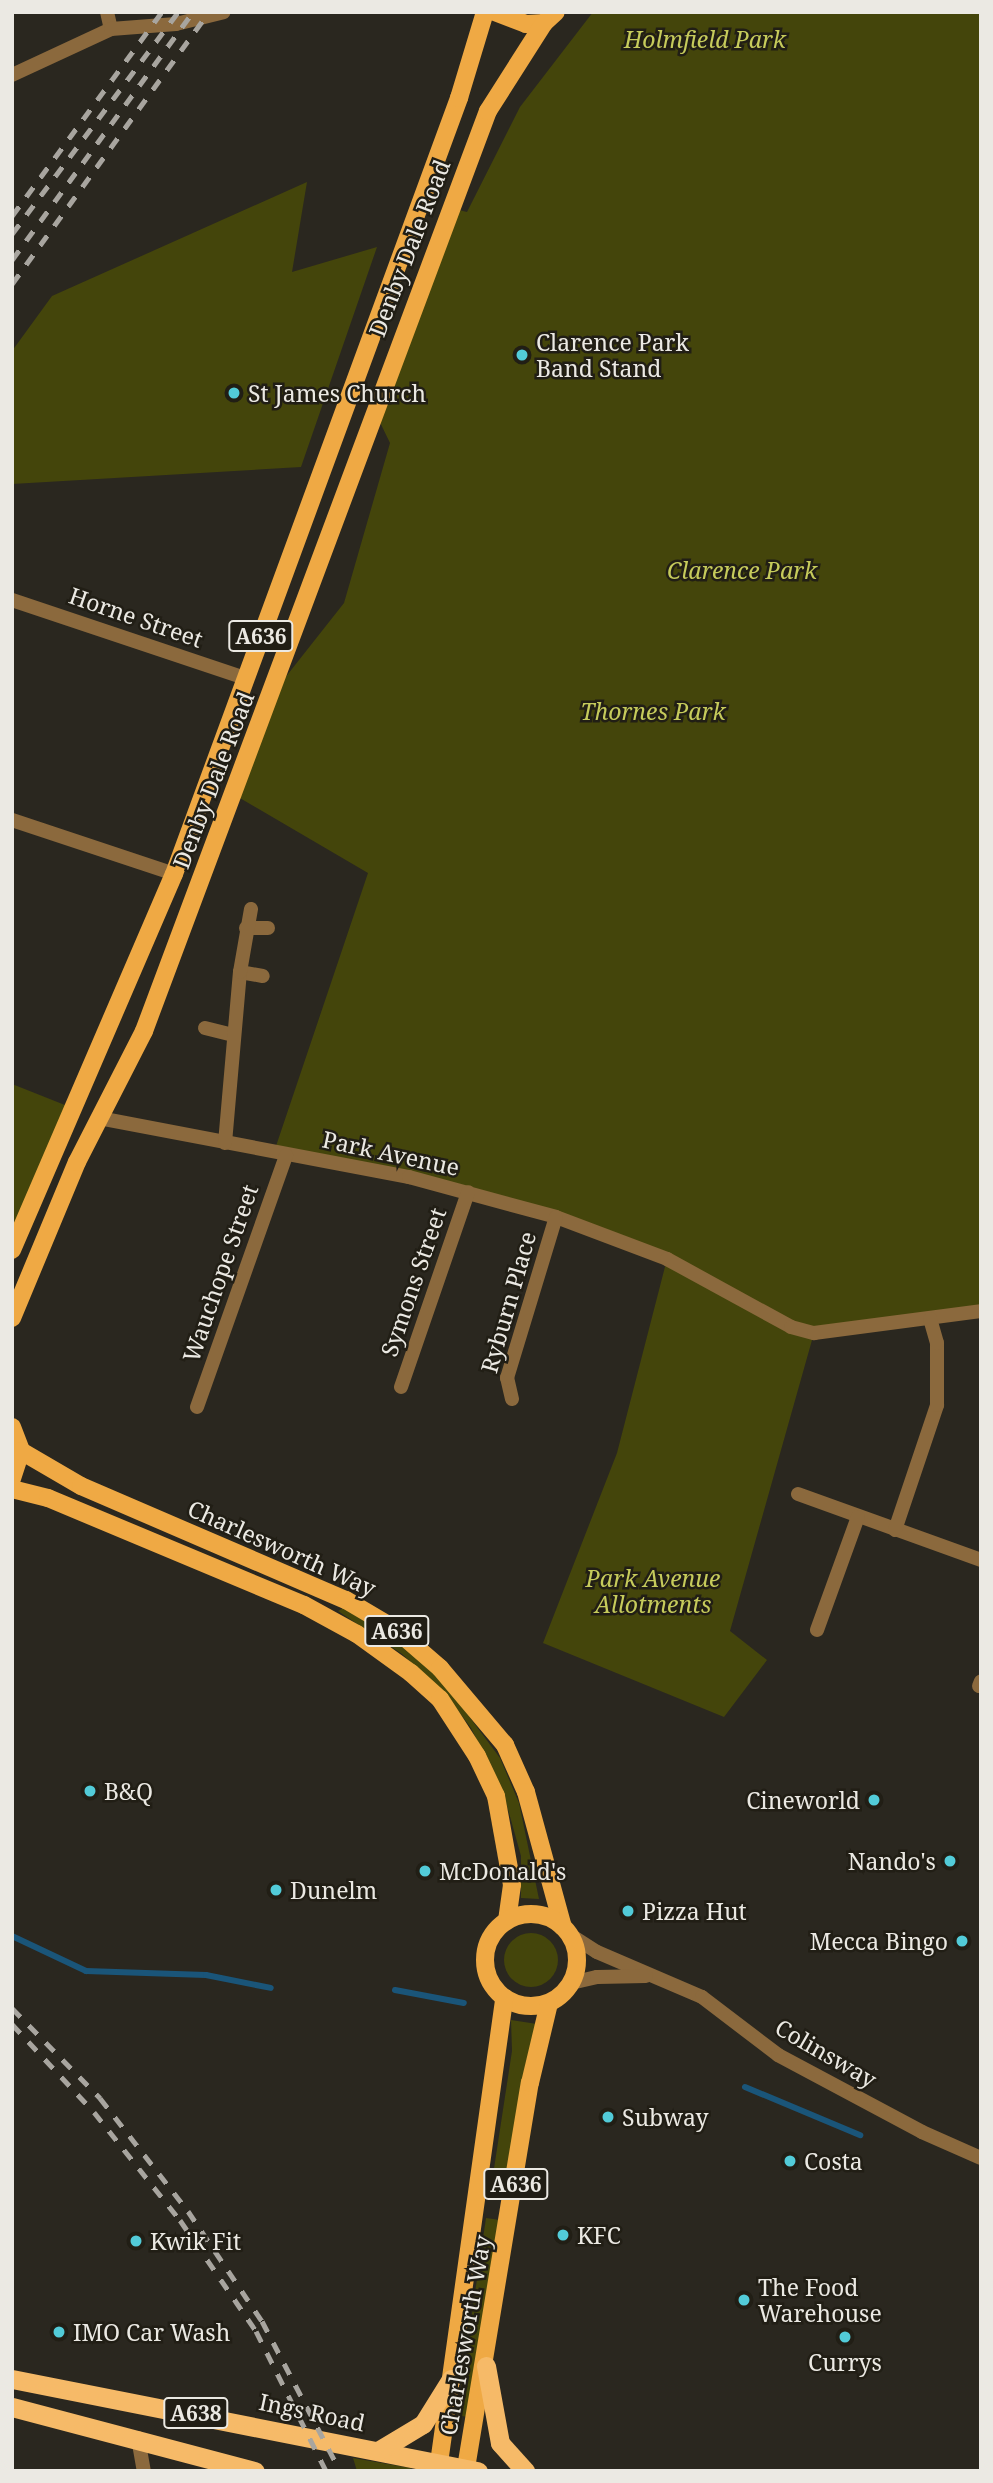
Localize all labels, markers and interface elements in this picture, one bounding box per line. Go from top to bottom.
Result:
park label: Holmfield Park [624,25,786,53]
street label: Denby Dale Road [363,156,455,340]
place label: Clarence Park Band Stand [536,328,689,382]
marker: Clarence Park Band Stand [514,347,530,363]
place label: St James Church [248,379,426,407]
marker: St James Church [226,385,242,401]
park label: Clarence Park [667,556,817,584]
street label: Horne Street [66,581,206,653]
road number: A636 [228,618,294,654]
street label: Denby Dale Road [167,688,259,872]
park label: Thornes Park [580,697,726,725]
street label: Park Avenue [320,1125,462,1181]
street label: Wauchope Street [177,1181,263,1365]
street label: Symons Street [375,1204,451,1360]
street label: Ryburn Place [475,1228,541,1376]
street label: Charlesworth Way [184,1494,380,1602]
park label: Park Avenue Allotments [586,1564,720,1618]
road number: A636 [364,1614,430,1648]
place label: B&Q [104,1777,153,1805]
marker: B&Q [82,1783,98,1799]
place label: Cineworld [746,1786,860,1814]
marker: Cineworld [866,1792,882,1808]
place label: Nando's [848,1847,936,1875]
marker: Nando's [942,1853,958,1869]
place label: McDonald's [439,1857,566,1885]
marker: McDonald's [417,1863,433,1879]
place label: Dunelm [290,1876,377,1904]
marker: Dunelm [268,1882,284,1898]
place label: Pizza Hut [642,1897,747,1925]
marker: Pizza Hut [620,1903,636,1919]
place label: Mecca Bingo [810,1927,948,1955]
marker: Mecca Bingo [954,1933,970,1949]
street label: Colinsway [770,2013,882,2093]
place label: Subway [622,2103,709,2131]
marker: Subway [600,2109,616,2125]
place label: Costa [804,2147,863,2175]
marker: Costa [782,2153,798,2169]
road number: A636 [483,2166,549,2202]
place label: KFC [577,2221,621,2249]
place label: Kwik Fit [150,2227,241,2255]
marker: KFC [555,2227,571,2243]
marker: Kwik Fit [128,2233,144,2249]
street label: Charlesworth Way [434,2233,496,2437]
place label: The Food Warehouse [758,2273,882,2327]
marker: The Food Warehouse [736,2292,752,2308]
place label: IMO Car Wash [73,2318,230,2346]
marker: IMO Car Wash [51,2324,67,2340]
marker: Currys [837,2329,853,2345]
place label: Currys [808,2348,882,2376]
street label: Ings Road [257,2387,367,2437]
road number: A638 [163,2396,229,2430]

